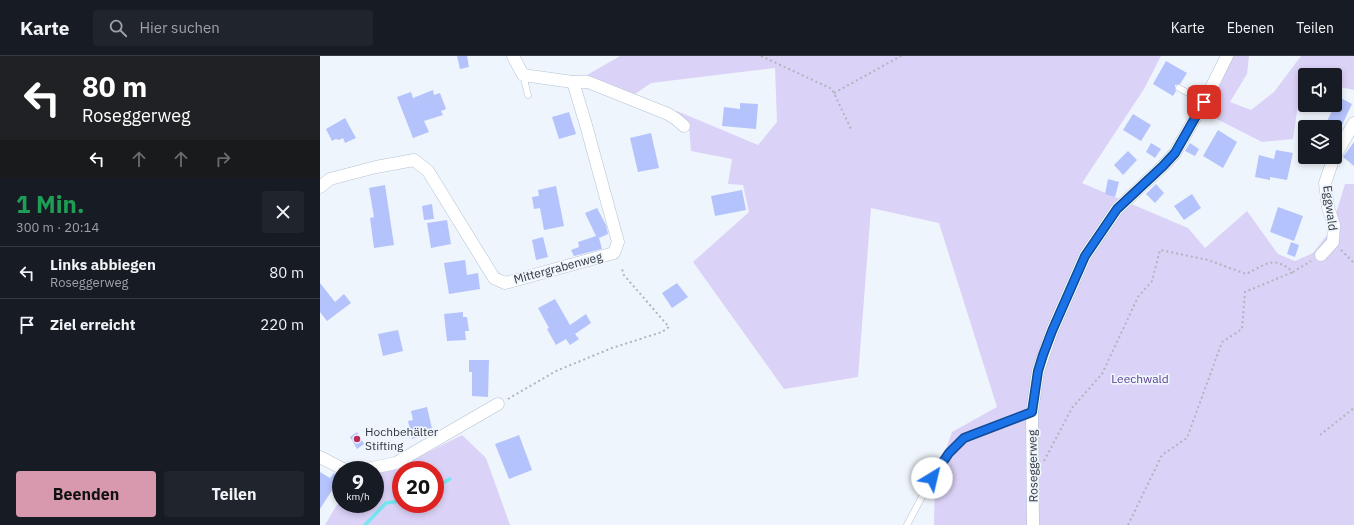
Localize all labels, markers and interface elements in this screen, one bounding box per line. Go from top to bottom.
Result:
search box [93,10,373,46]
text: Karte [20,16,69,40]
icon: search [107,17,129,39]
text: Hier suchen [139,18,220,37]
text: Karte [1171,19,1205,37]
text: Ebenen [1227,19,1274,37]
text: Teilen [1296,19,1334,37]
text: 80 m [82,68,147,105]
map controls [1298,68,1342,164]
button: sound [1298,68,1342,112]
icon: left [16,72,68,124]
pin [1187,85,1221,119]
icon: arrive [1193,91,1215,113]
text: Roseggerweg [82,104,191,127]
button: layers [1298,120,1342,164]
icon: left [86,148,108,170]
icon: ahead [128,148,150,170]
icon: ahead [170,148,192,170]
icon: right [212,148,234,170]
street label: Eggwald [1320,184,1341,231]
text: 1 Min. [16,188,84,220]
button: close [262,191,304,233]
text: 300 m · 20:14 [16,219,99,236]
street label: Mittergrabenweg [512,248,605,287]
text: Links abbiegen [50,255,156,274]
icon: left [16,262,38,284]
text: 80 m [269,263,304,282]
text: Roseggerweg [50,274,128,291]
icon: arrive [16,314,38,336]
text: Ziel erreicht [50,315,136,334]
text: 220 m [260,315,304,334]
park label: Leechwald [1111,371,1169,386]
place label: Hochbehälter Stifting [365,424,439,453]
street label: Roseggerweg [1024,429,1041,502]
marker: Hochbehälter Stifting [352,434,362,444]
position arrow [911,457,953,499]
speed limit sign: 20 [392,461,444,513]
text: 9 [352,468,364,495]
button: Beenden [16,471,156,517]
button: Teilen [164,471,304,517]
text: km/h [346,490,370,503]

